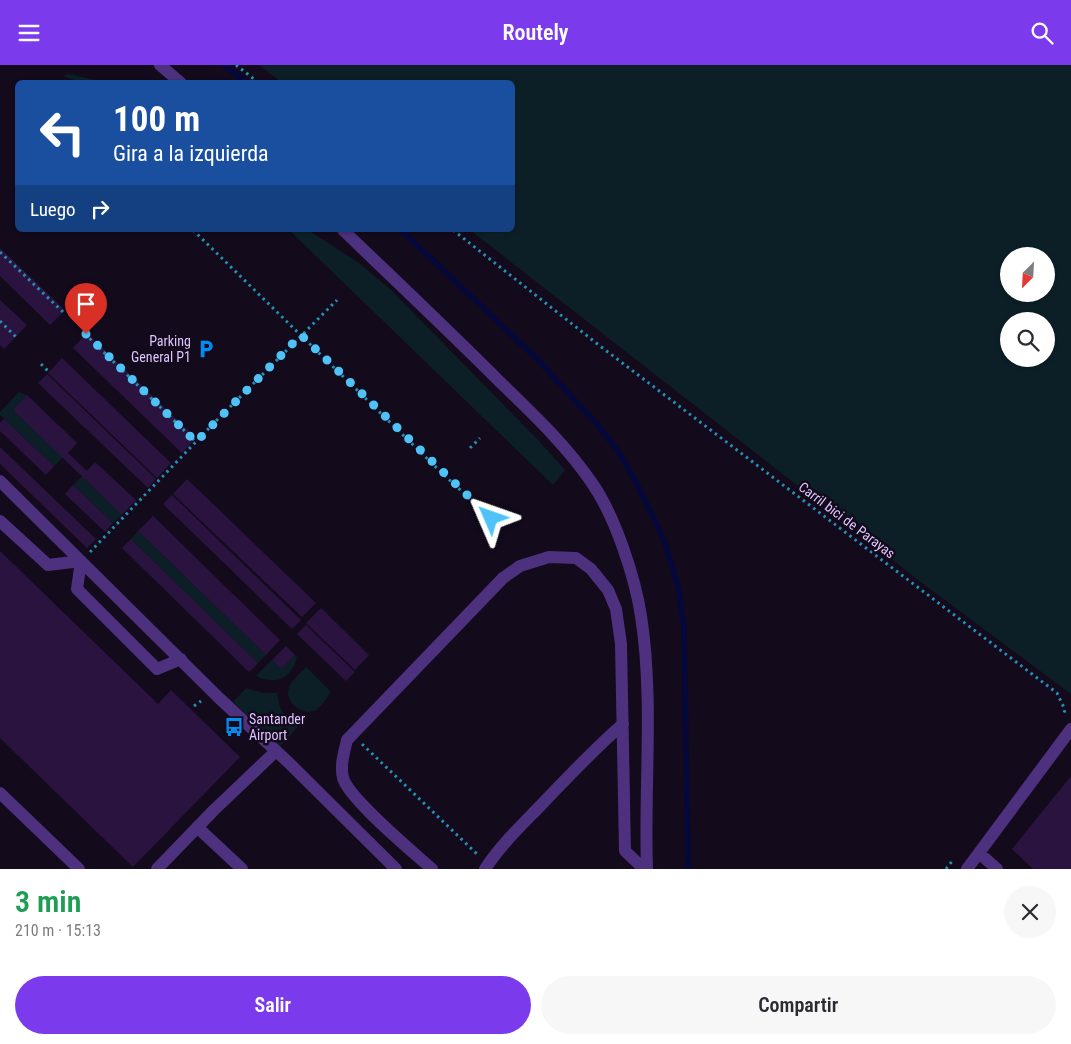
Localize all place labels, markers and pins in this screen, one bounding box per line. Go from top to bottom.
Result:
pin [65,283,107,334]
place label: Parking General P1 [131,333,191,365]
parking icon: Parking General P1 [195,338,217,360]
place label: Santander Airport [249,711,305,743]
bus stop icon: Santander Airport [223,716,245,738]

